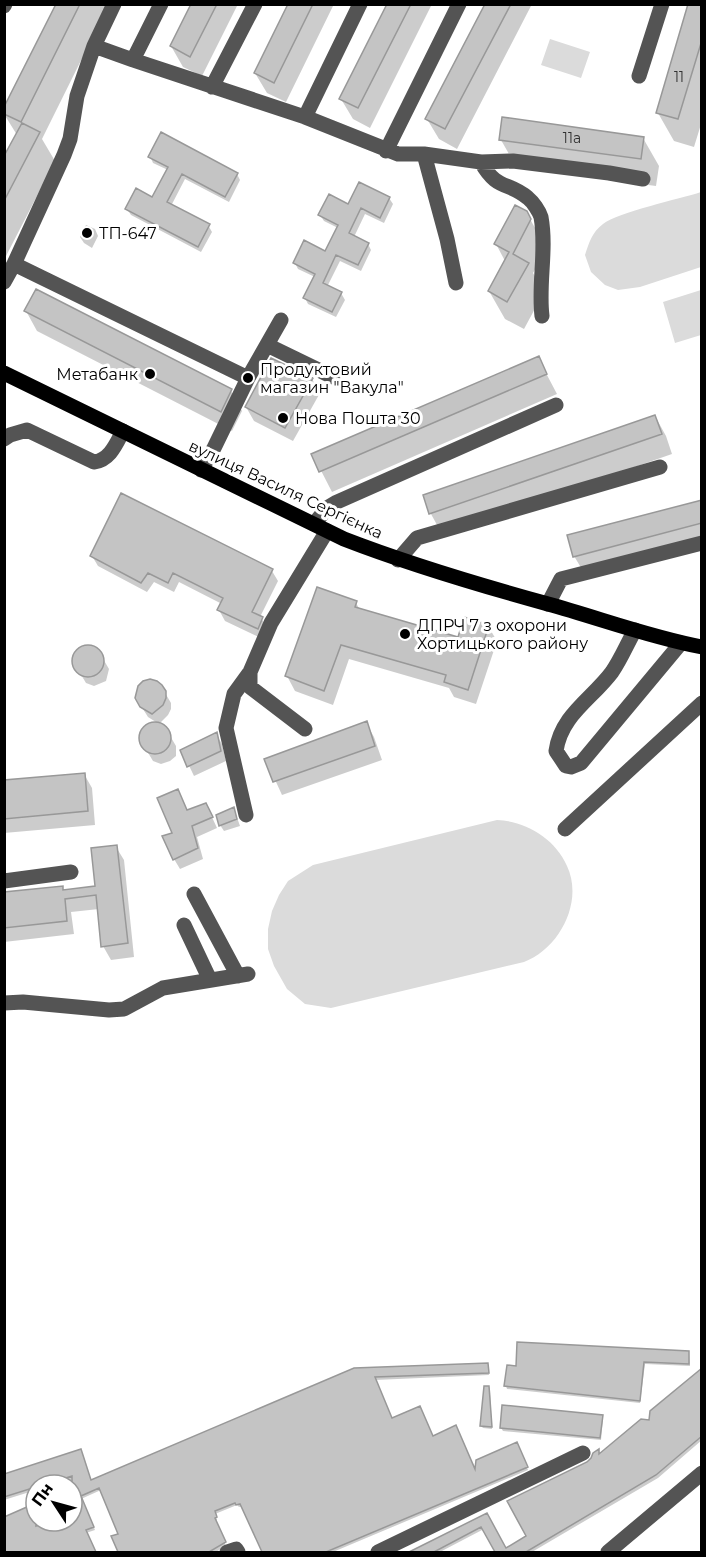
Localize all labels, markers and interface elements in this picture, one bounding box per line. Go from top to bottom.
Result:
house number: 11 [674,68,684,86]
house number: 11а [563,129,581,147]
place label: ТП-647 [99,224,157,243]
marker: ТП-647 [80,226,94,240]
place label: Продуктовий магазин "Вакула" [260,360,404,397]
place label: Метабанк [56,365,139,384]
marker: Метабанк [143,367,157,381]
marker: Продуктовий магазин "Вакула" [241,371,255,385]
place label: Нова Пошта 30 [295,409,421,428]
marker: Нова Пошта 30 [276,411,290,425]
street label: вулиця Василя Сергієнка [186,436,386,543]
place label: ДПРЧ 7 з охорони Хортицького району [417,616,588,653]
marker: ДПРЧ 7 з охорони Хортицького району [398,627,412,641]
north arrow [24,1473,84,1533]
text: Пн [27,1479,57,1510]

